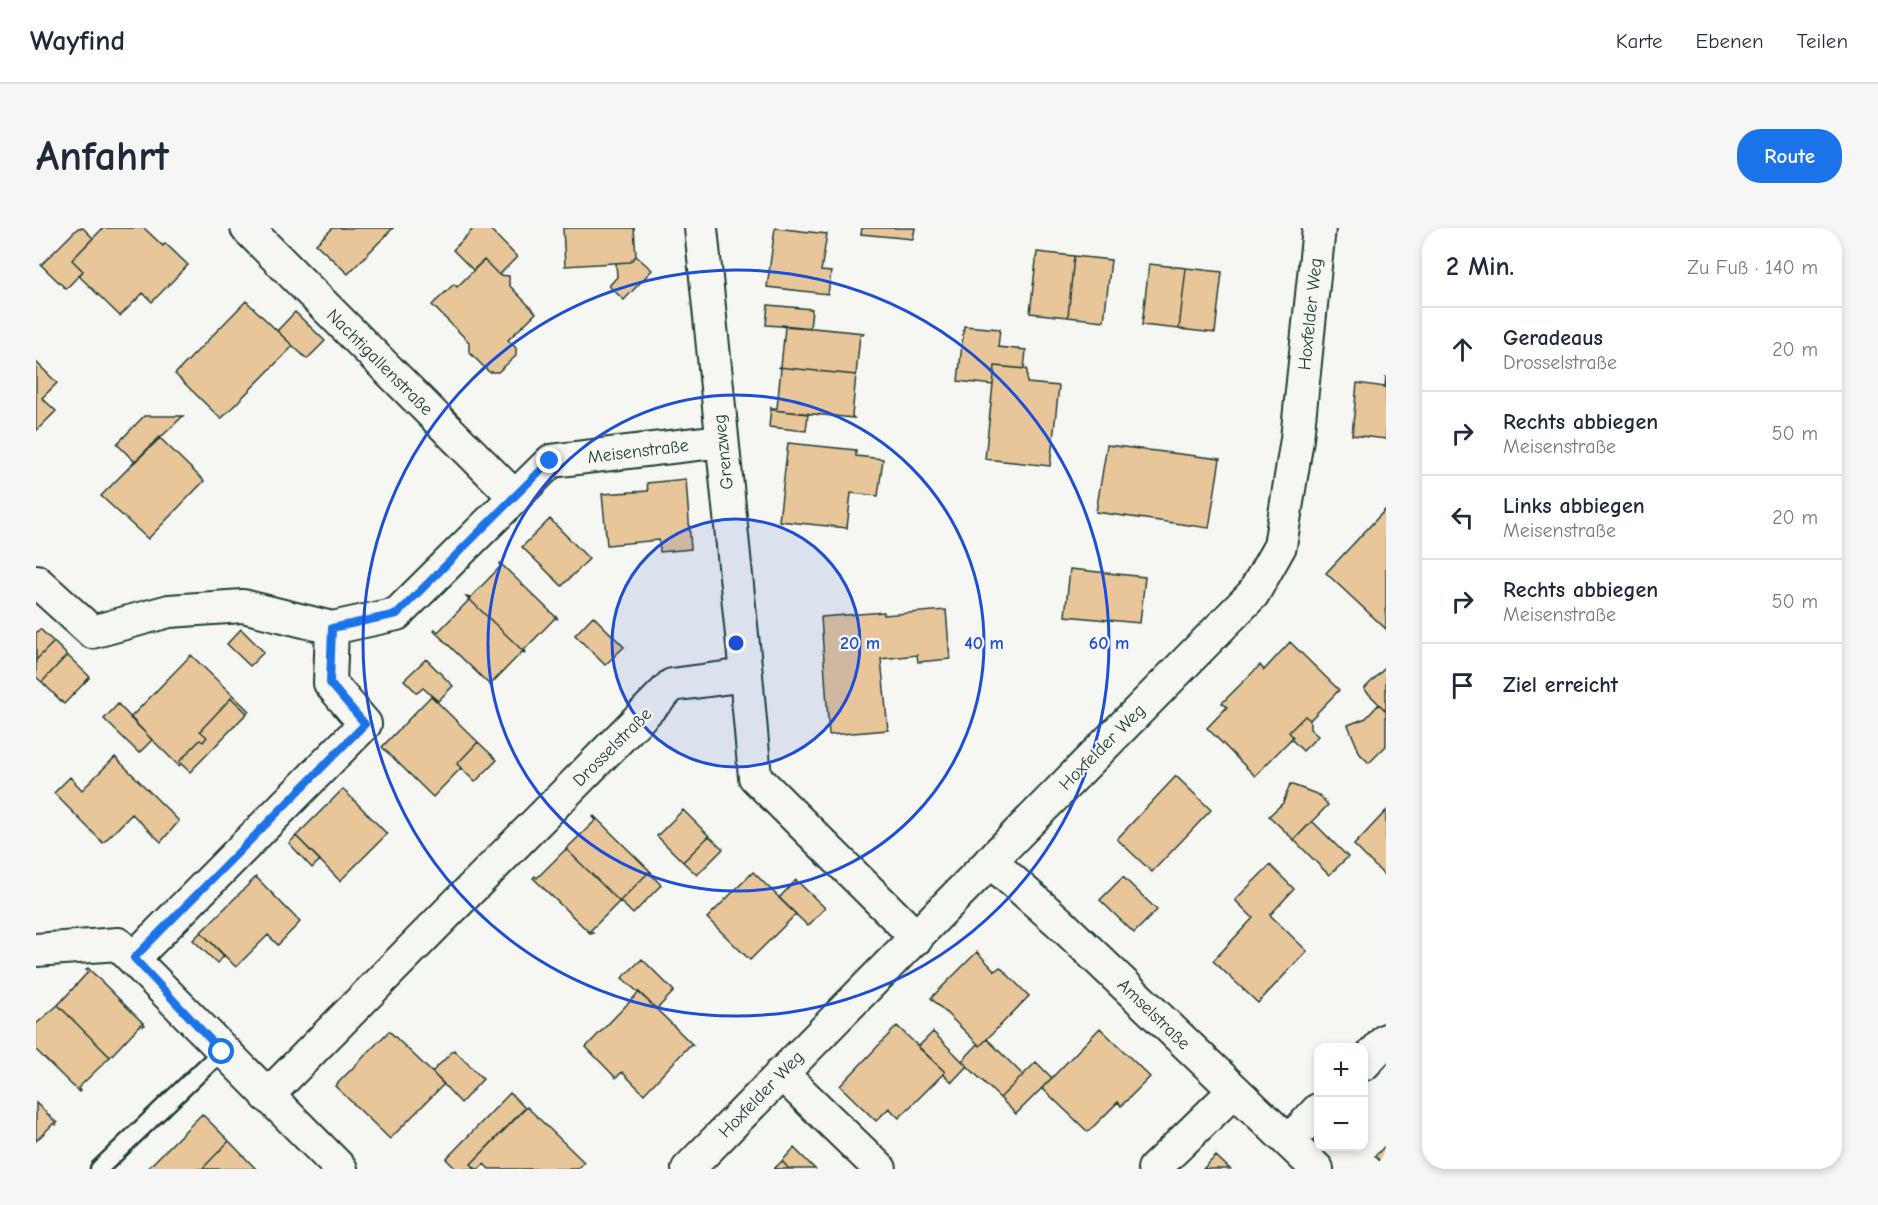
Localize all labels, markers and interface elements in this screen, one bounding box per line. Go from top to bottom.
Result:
text: Wayfind [30,25,125,57]
text: Karte [1616,29,1663,53]
text: Ebenen [1696,29,1764,53]
text: Teilen [1797,29,1848,53]
button: Route [1737,129,1842,183]
text: Anfahrt [36,132,169,181]
text: 2 Min. [1446,252,1514,282]
text: Zu Fuß · 140 m [1687,256,1818,279]
street label: Hoxfelder Weg [1294,257,1327,371]
street label: Nachtigallenstraße [322,305,437,420]
text: Geradeaus [1503,325,1603,351]
icon: ahead [1446,333,1479,366]
text: 20 m [1772,338,1818,361]
text: Drosselstraße [1503,351,1617,374]
text: Rechts abbiegen [1503,409,1658,435]
street label: Grenzweg [709,413,738,491]
icon: right [1446,417,1479,450]
text: 50 m [1772,422,1818,445]
street label: Meisenstraße [586,435,690,468]
text: Meisenstraße [1503,435,1616,458]
route end [536,447,562,473]
text: Links abbiegen [1503,493,1645,519]
icon: left [1446,501,1479,534]
text: 20 m [1772,506,1818,529]
text: Meisenstraße [1503,519,1616,542]
text: Rechts abbiegen [1503,577,1658,603]
icon: right [1446,585,1479,618]
text: 50 m [1772,590,1818,613]
text: Meisenstraße [1503,603,1616,626]
centre of rings [726,633,746,653]
text: 20 m [840,633,880,654]
text: 40 m [964,633,1004,654]
text: 60 m [1089,633,1129,654]
icon: arrive [1446,669,1479,702]
text: Ziel erreicht [1503,672,1618,698]
street label: Hoxfelder Weg [1055,700,1150,795]
street label: Drosselstraße [569,704,656,791]
street label: Amselstraße [1113,975,1194,1054]
route start [208,1038,234,1064]
map controls [1314,1043,1368,1151]
button: + [1314,1043,1368,1097]
street label: Hoxfelder Weg [715,1046,808,1142]
button: − [1314,1097,1368,1151]

